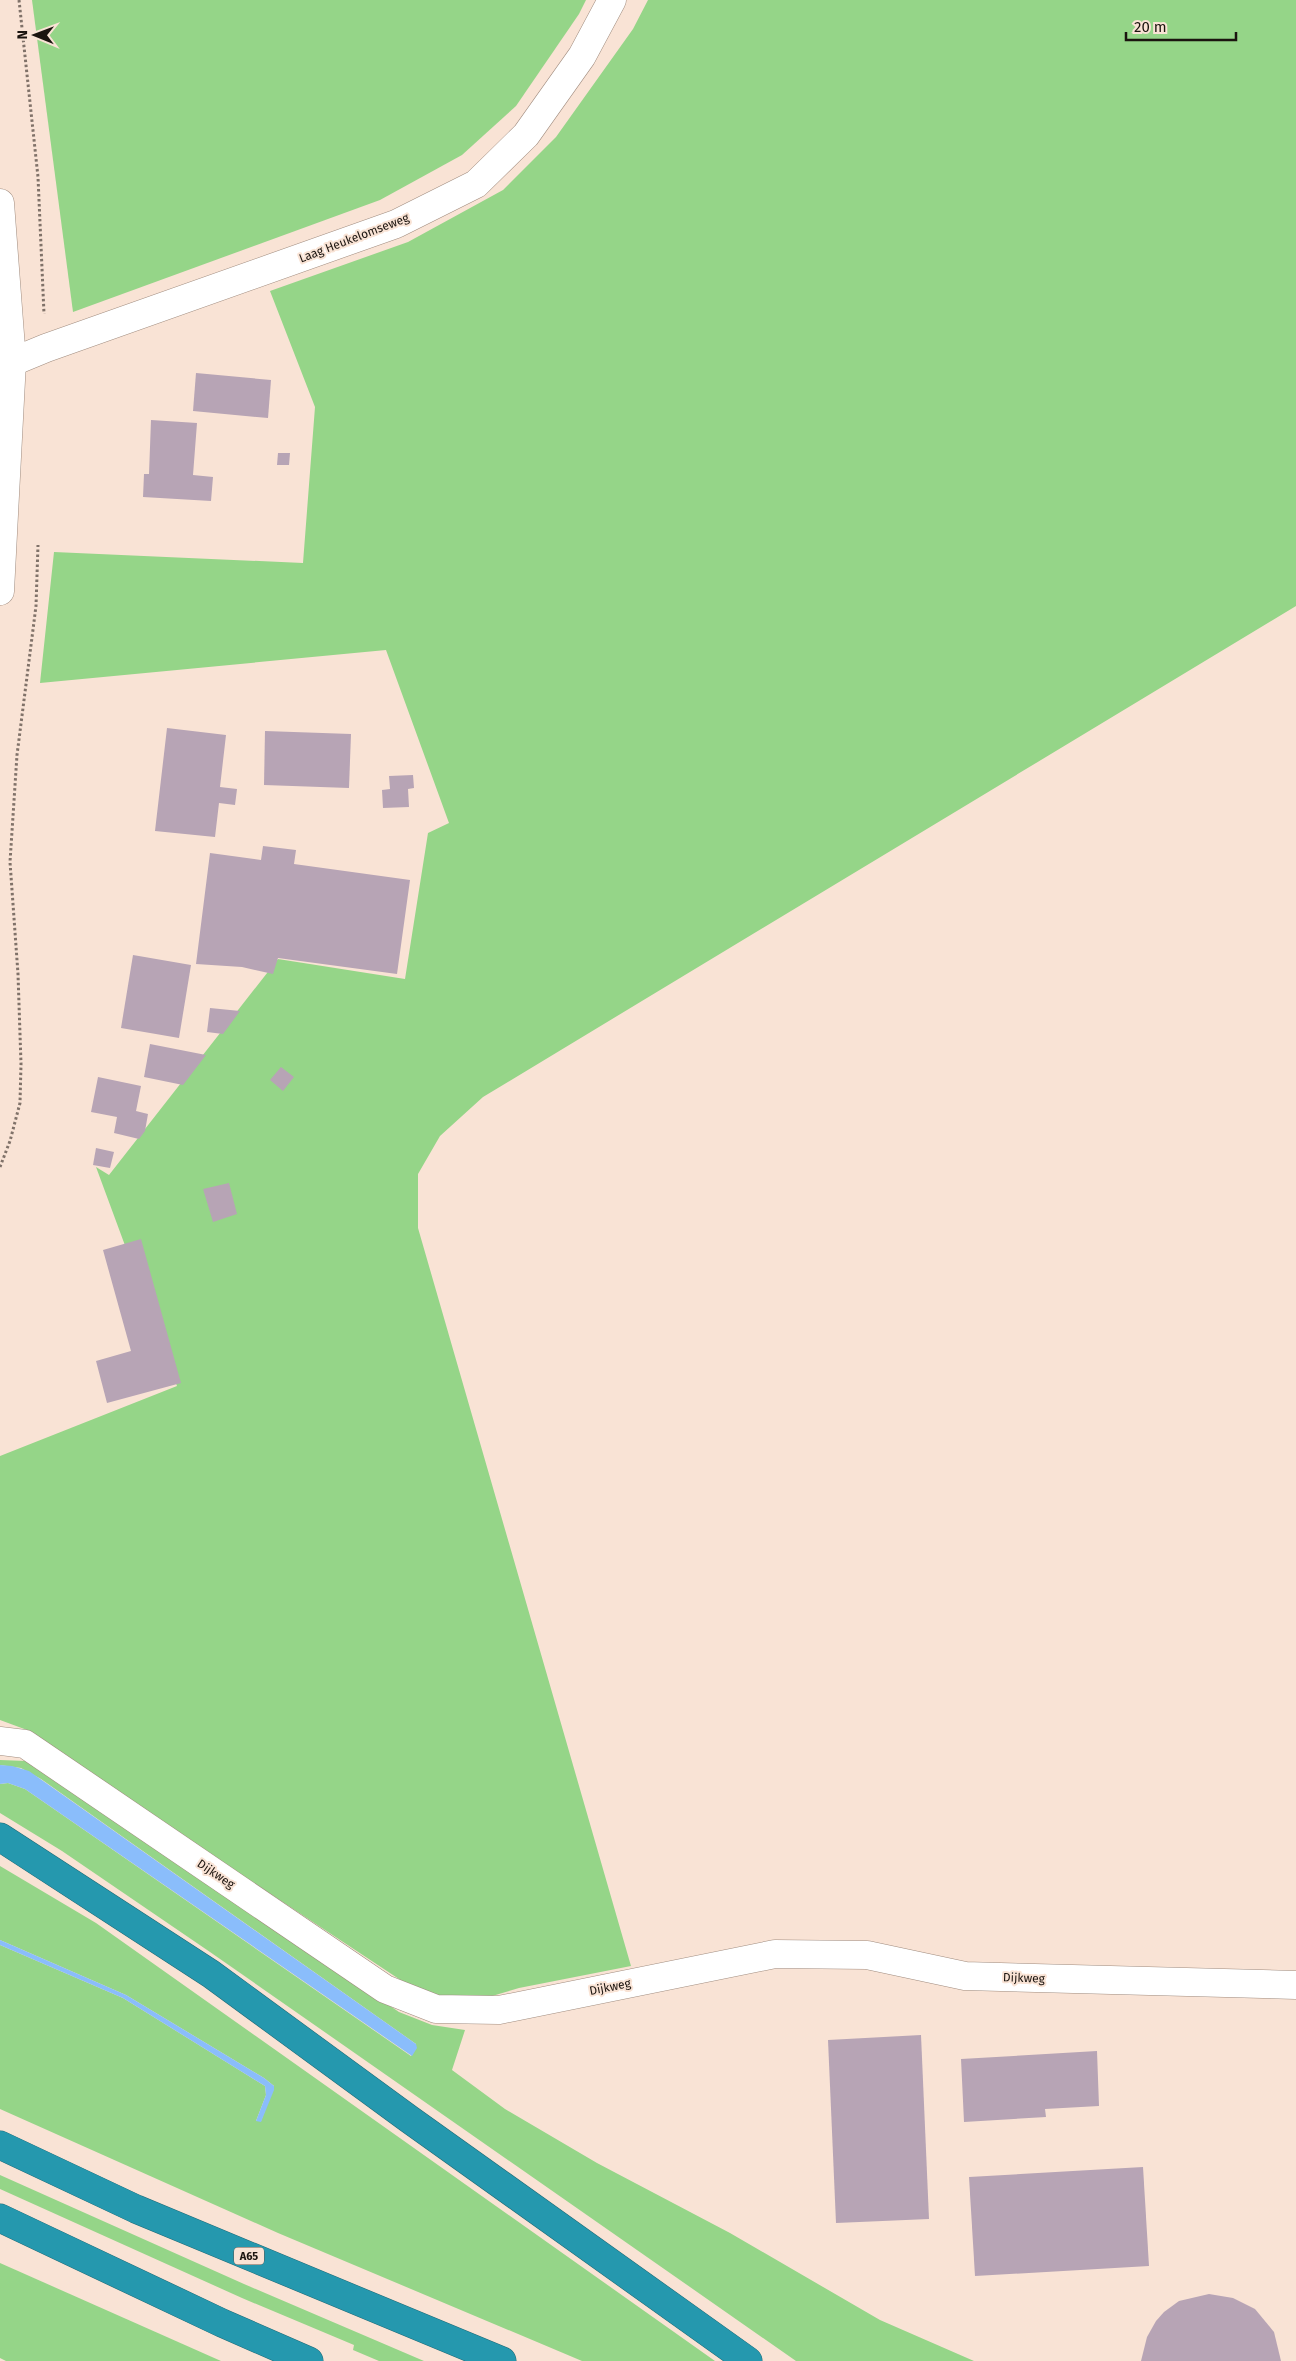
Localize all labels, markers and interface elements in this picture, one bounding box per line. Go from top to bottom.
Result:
north arrow [10,10,60,60]
scale bar [1126,10,1236,42]
text: 20 m [1134,18,1167,36]
text: N [14,30,31,40]
street label: Laag Heukelomseweg [297,210,412,265]
street label: Dijkweg [195,1856,238,1892]
street label: Dijkweg [1003,1970,1046,1986]
street label: Dijkweg [588,1976,633,1998]
road number: A65 [234,2248,264,2264]

